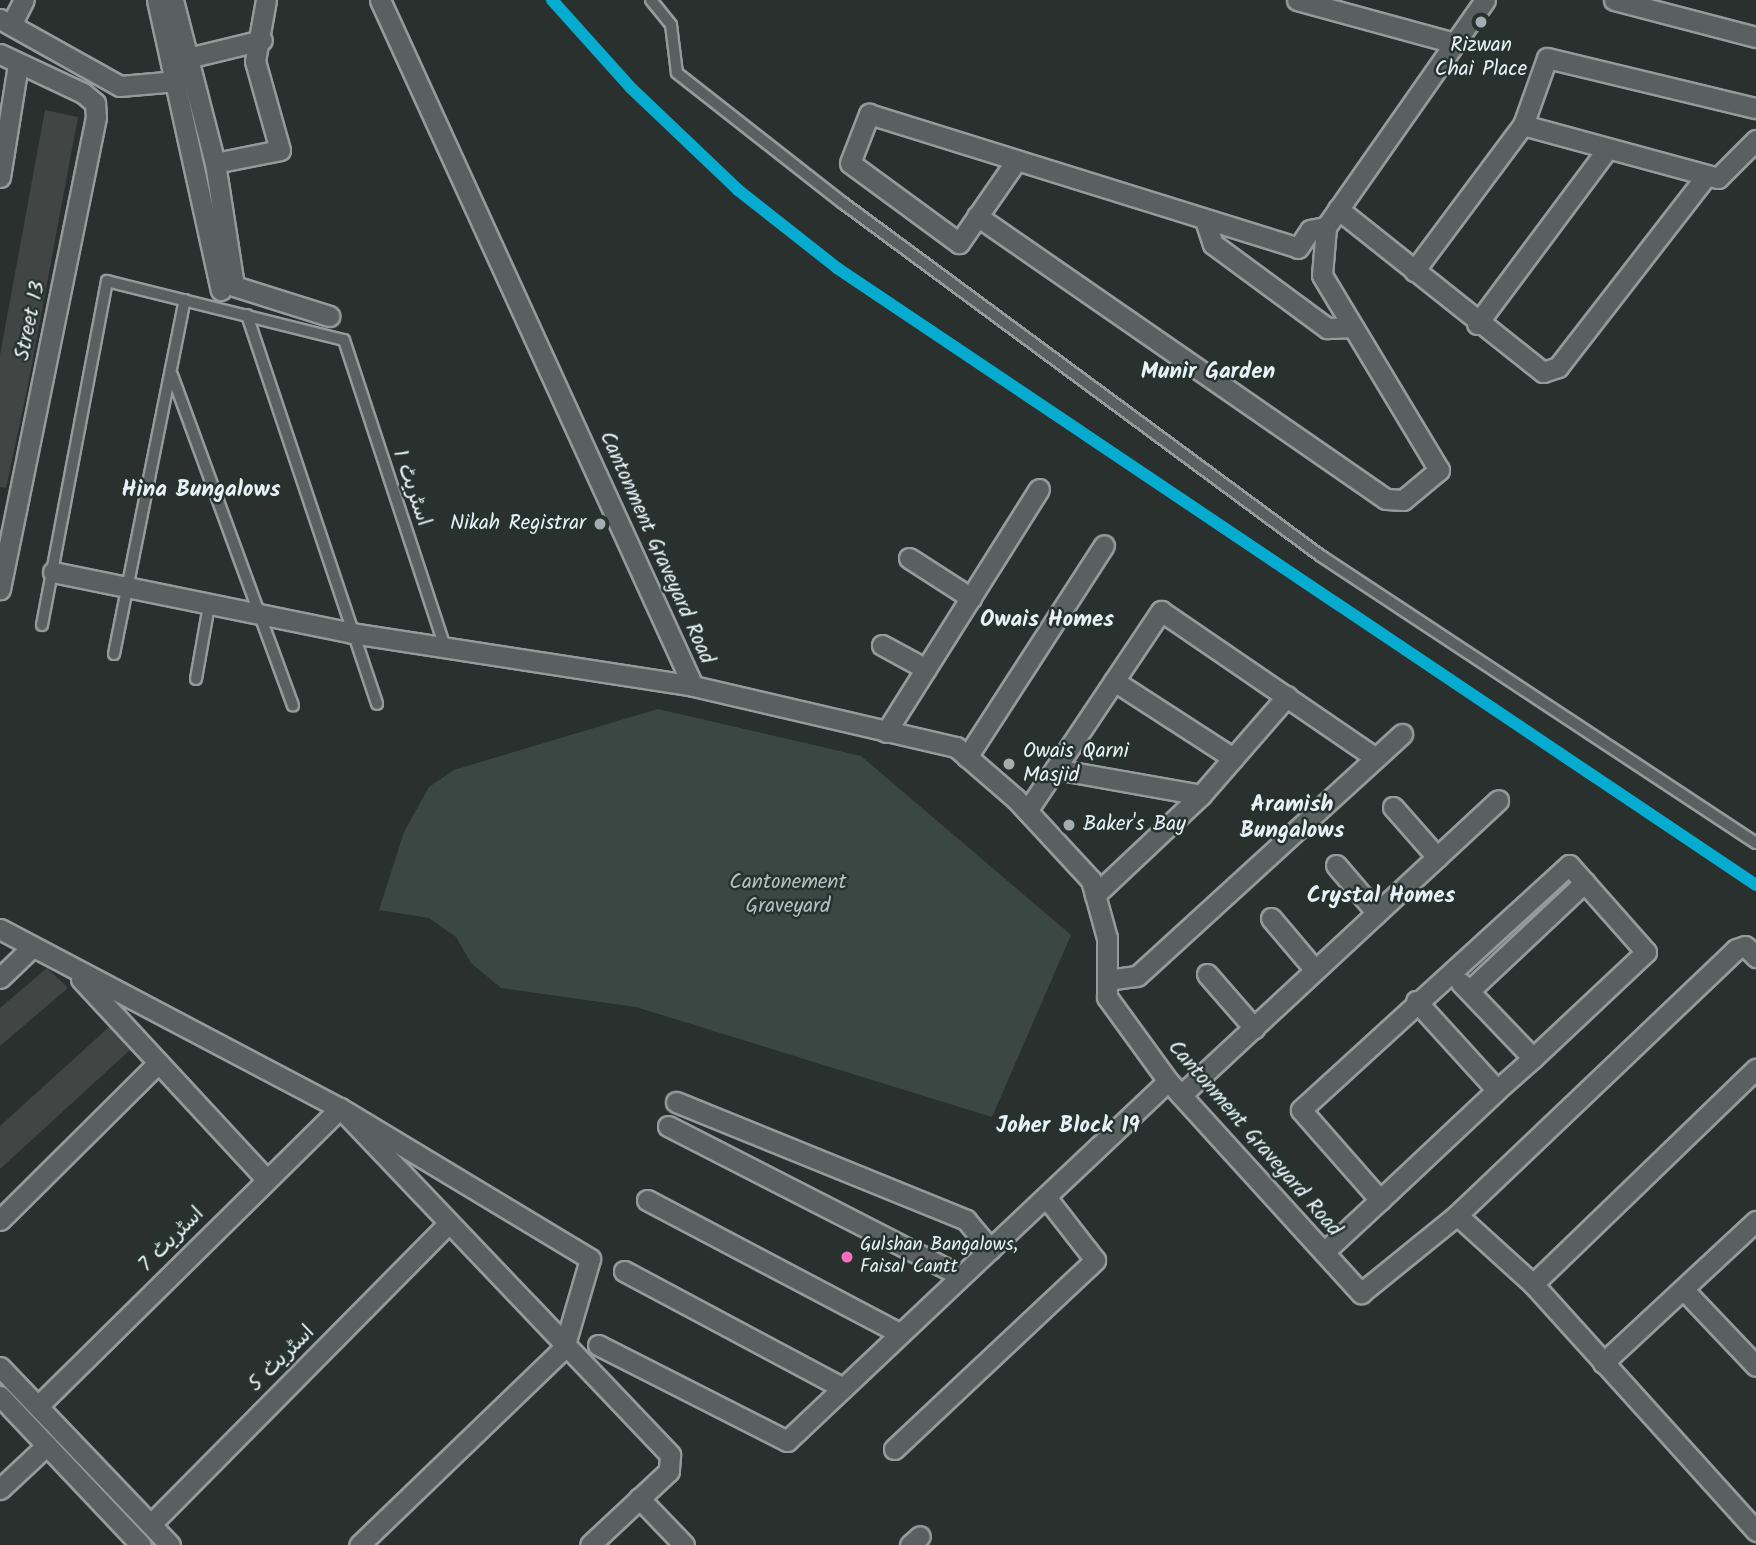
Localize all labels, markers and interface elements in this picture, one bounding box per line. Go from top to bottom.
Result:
marker: Rizwan Chai Place [1473,14,1489,30]
place label: Rizwan Chai Place [1435,33,1527,83]
street label: Street 13 [10,279,52,363]
district label: Munir Garden [1141,358,1275,386]
street label: Cantonment Graveyard Road [593,428,719,668]
street label: اسٹریٹ 1 [386,447,436,529]
district label: Hina Bungalows [121,476,281,504]
place label: Nikah Registrar [450,511,586,537]
marker: Nikah Registrar [592,516,608,532]
district label: Owais Homes [980,606,1114,634]
place label: Owais Qarni Masjid [1023,739,1129,789]
marker: Owais Qarni Masjid [1001,756,1017,772]
district label: Aramish Bungalows [1240,791,1344,845]
place label: Baker's Bay [1083,812,1186,838]
marker: Baker's Bay [1061,817,1077,833]
park label: Cantonement Graveyard [729,870,847,920]
district label: Crystal Homes [1307,882,1455,910]
street label: Cantonment Graveyard Road [1162,1036,1346,1242]
district label: Joher Block 19 [996,1112,1140,1140]
street label: اسٹریٹ 7 [134,1202,210,1278]
place label: Gulshan Bangalows, Faisal Cantt [860,1235,1018,1279]
marker: Gulshan Bangalows, Faisal Cantt [840,1250,854,1264]
street label: اسٹریٹ 5 [243,1320,321,1398]

